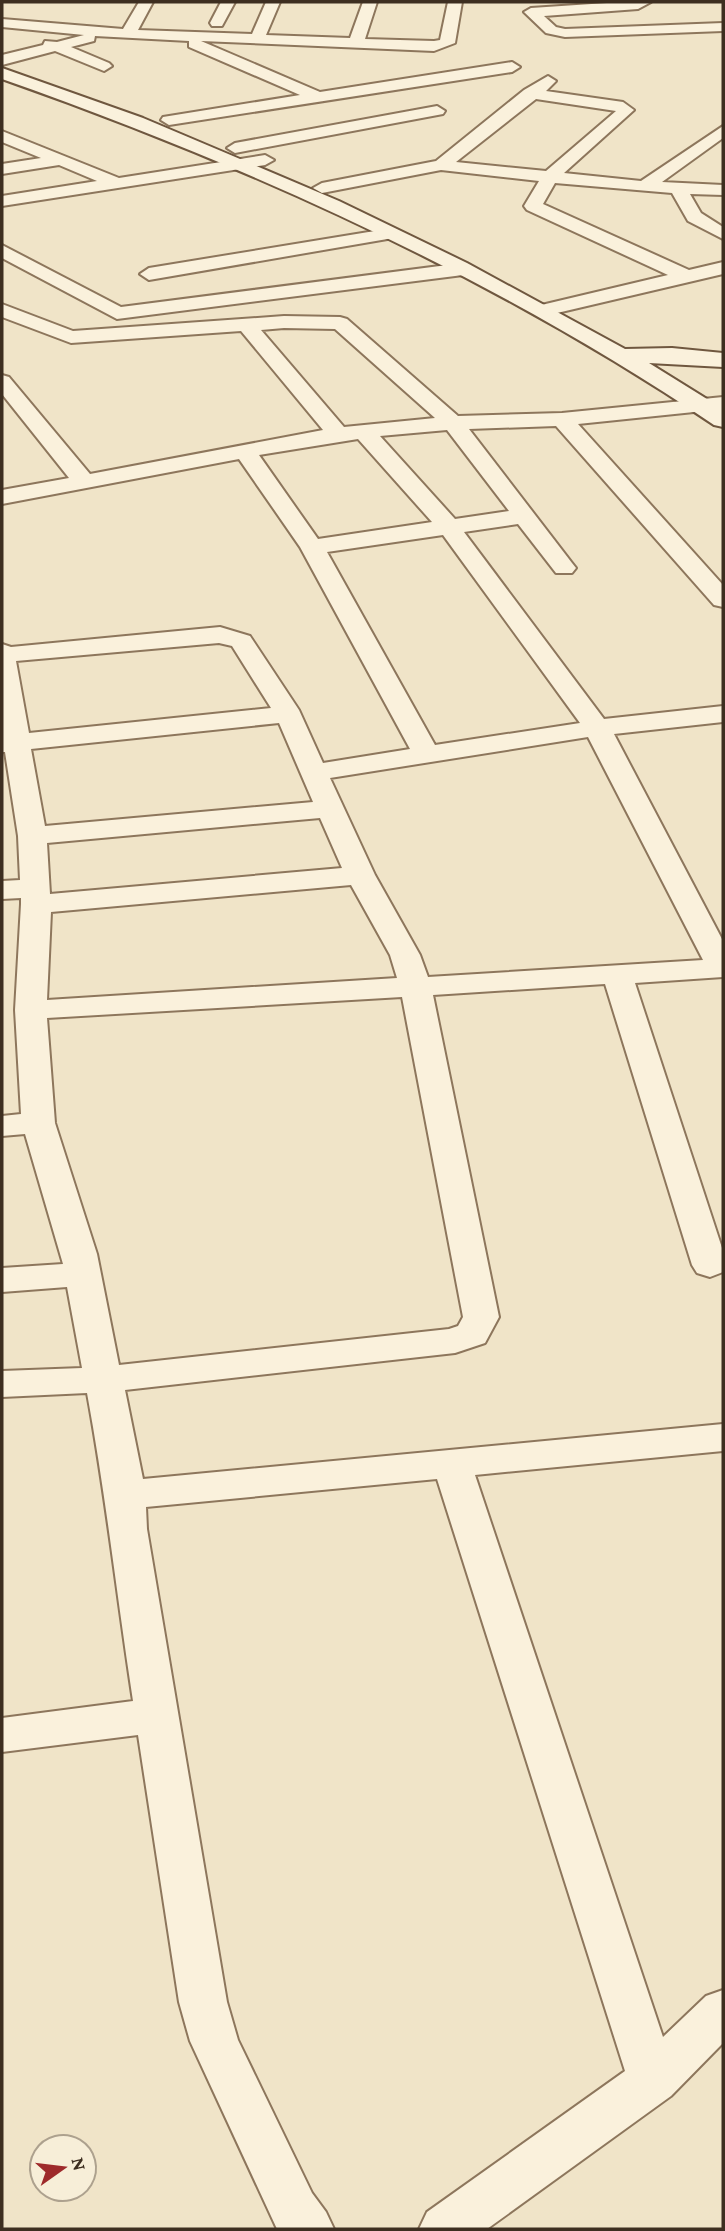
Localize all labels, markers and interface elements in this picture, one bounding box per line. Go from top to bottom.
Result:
north arrow [28,2133,98,2203]
text: N [67,2155,91,2173]

